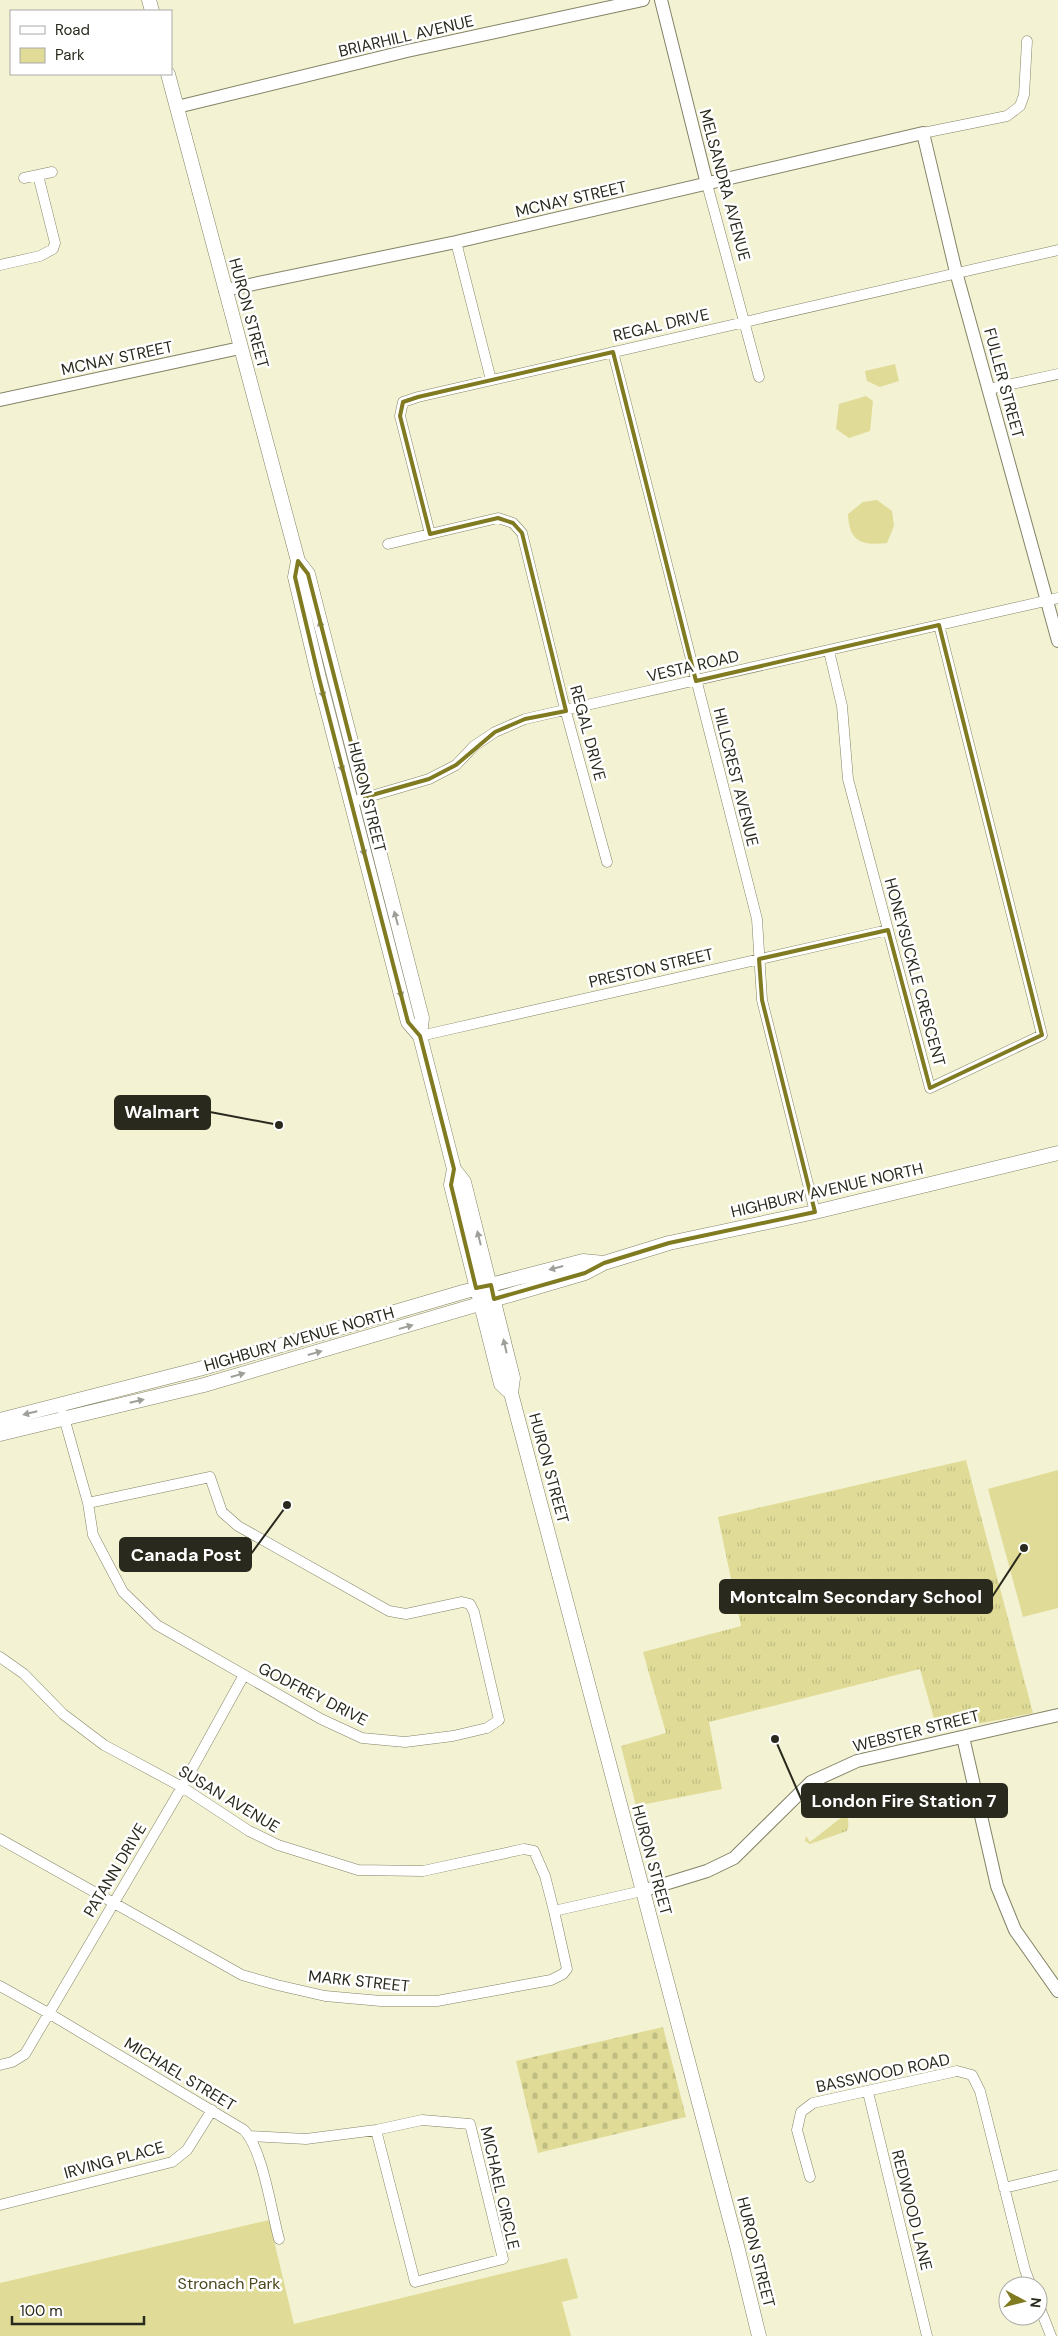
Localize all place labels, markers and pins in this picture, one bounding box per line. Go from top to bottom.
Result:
callout: Walmart [115,1096,210,1129]
callout: Canada Post [120,1538,251,1571]
callout: Montcalm Secondary School [720,1580,992,1613]
callout: London Fire Station 7 [802,1784,1007,1817]

